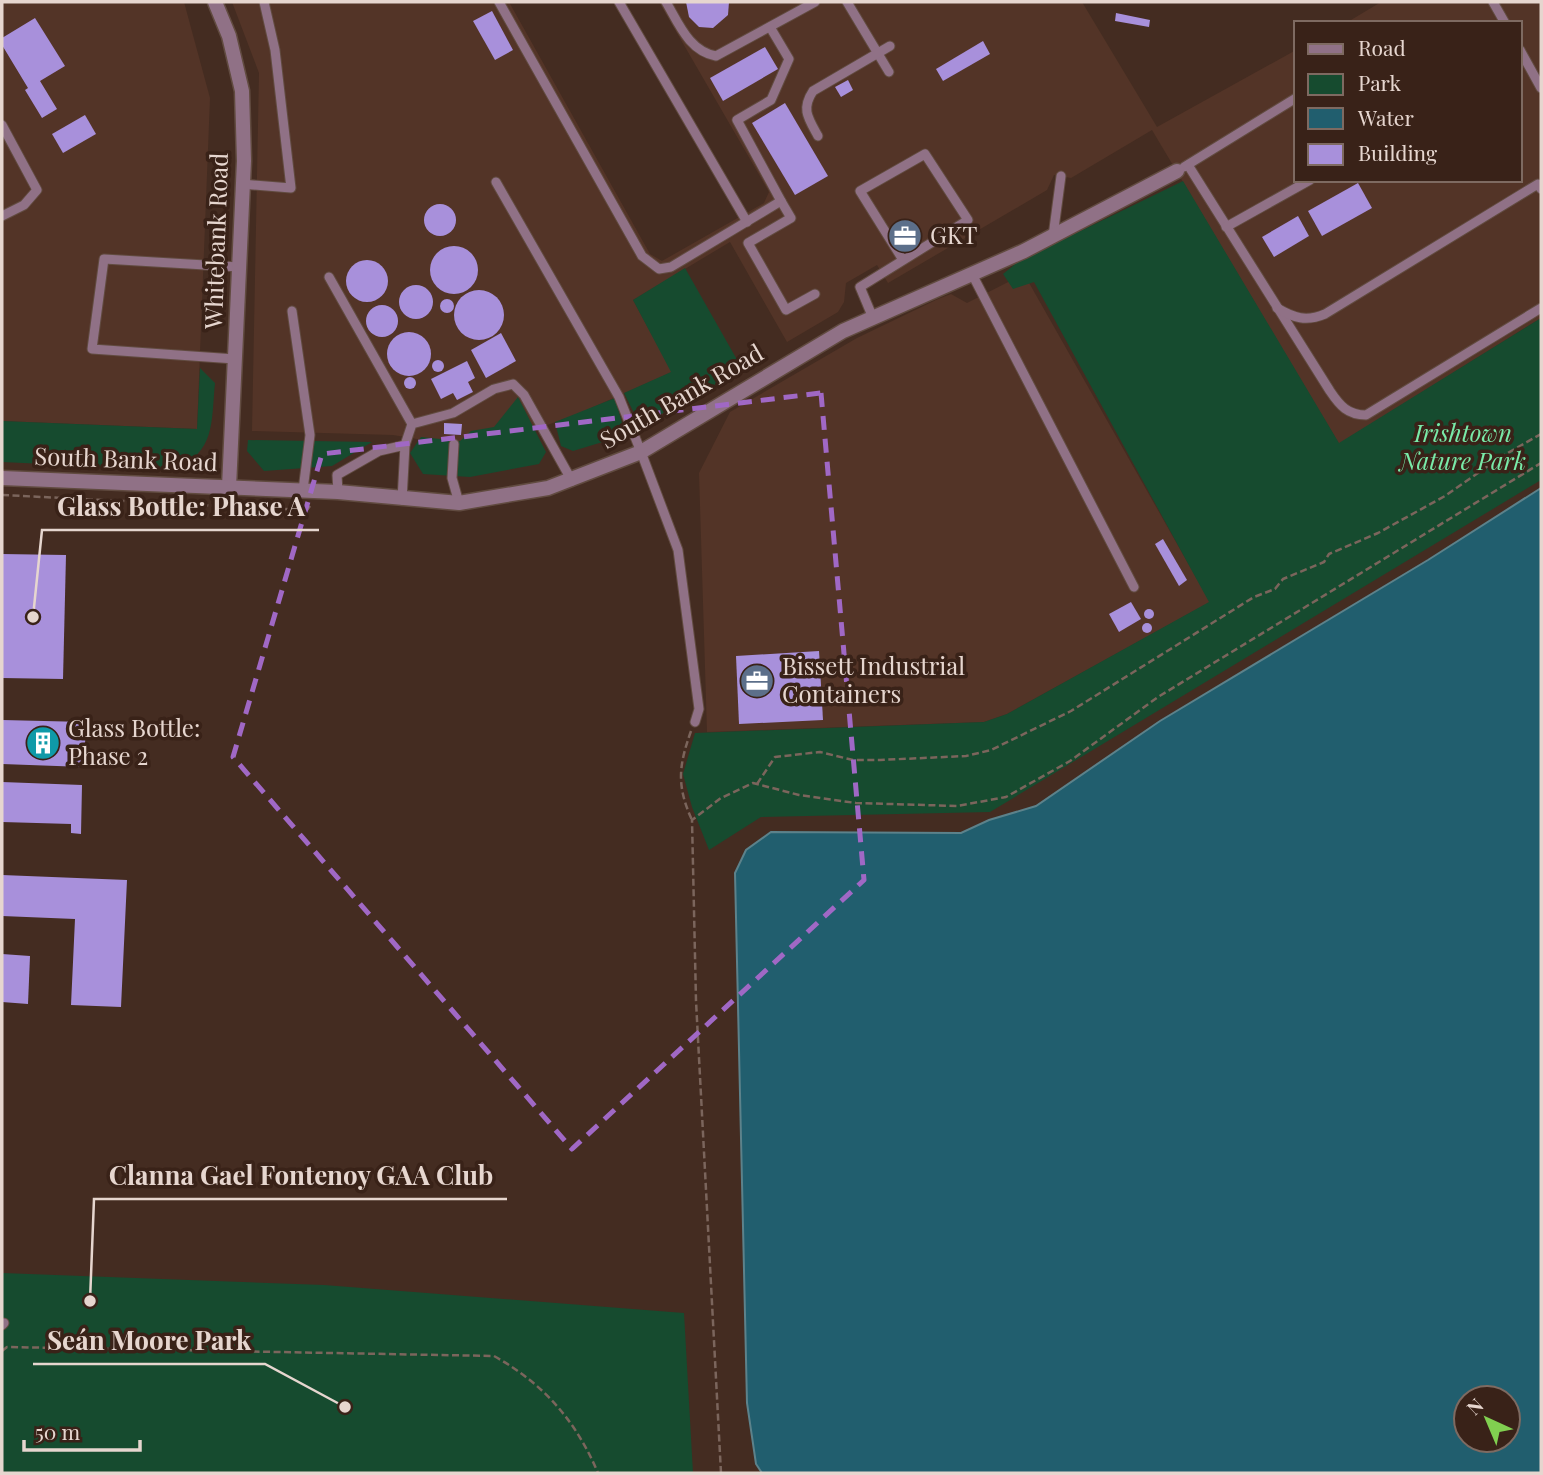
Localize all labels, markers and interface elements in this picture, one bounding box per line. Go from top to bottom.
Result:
legend [1294,21,1522,182]
text: Road [1358,33,1406,61]
text: Park [1358,68,1402,96]
text: Water [1357,103,1414,131]
text: Building [1358,138,1437,166]
street label: Whitebank Road [196,152,234,331]
office icon: GKT [886,217,924,255]
place label: GKT [930,218,978,250]
street label: South Bank Road [594,336,768,455]
park label: Irishtown Nature Park [1398,416,1526,476]
street label: South Bank Road [34,439,218,477]
callout: Glass Bottle: Phase A [42,483,319,530]
text: Glass Bottle: Phase A [57,488,306,523]
place label: Bissett Industrial Containers [782,649,965,709]
office icon: Bissett Industrial Containers [738,662,776,700]
place label: Glass Bottle: Phase 2 [68,711,200,771]
building icon: Glass Bottle: Phase 2 [24,724,62,762]
callout: Clanna Gael Fontenoy GAA Club [94,1152,507,1199]
text: Clanna Gael Fontenoy GAA Club [109,1157,493,1192]
callout: Seán Moore Park [33,1317,265,1364]
text: Seán Moore Park [47,1322,252,1357]
north arrow [1452,1384,1522,1454]
text: N [1461,1392,1489,1420]
scale bar [24,1408,140,1452]
text: 50 m [35,1417,81,1445]

